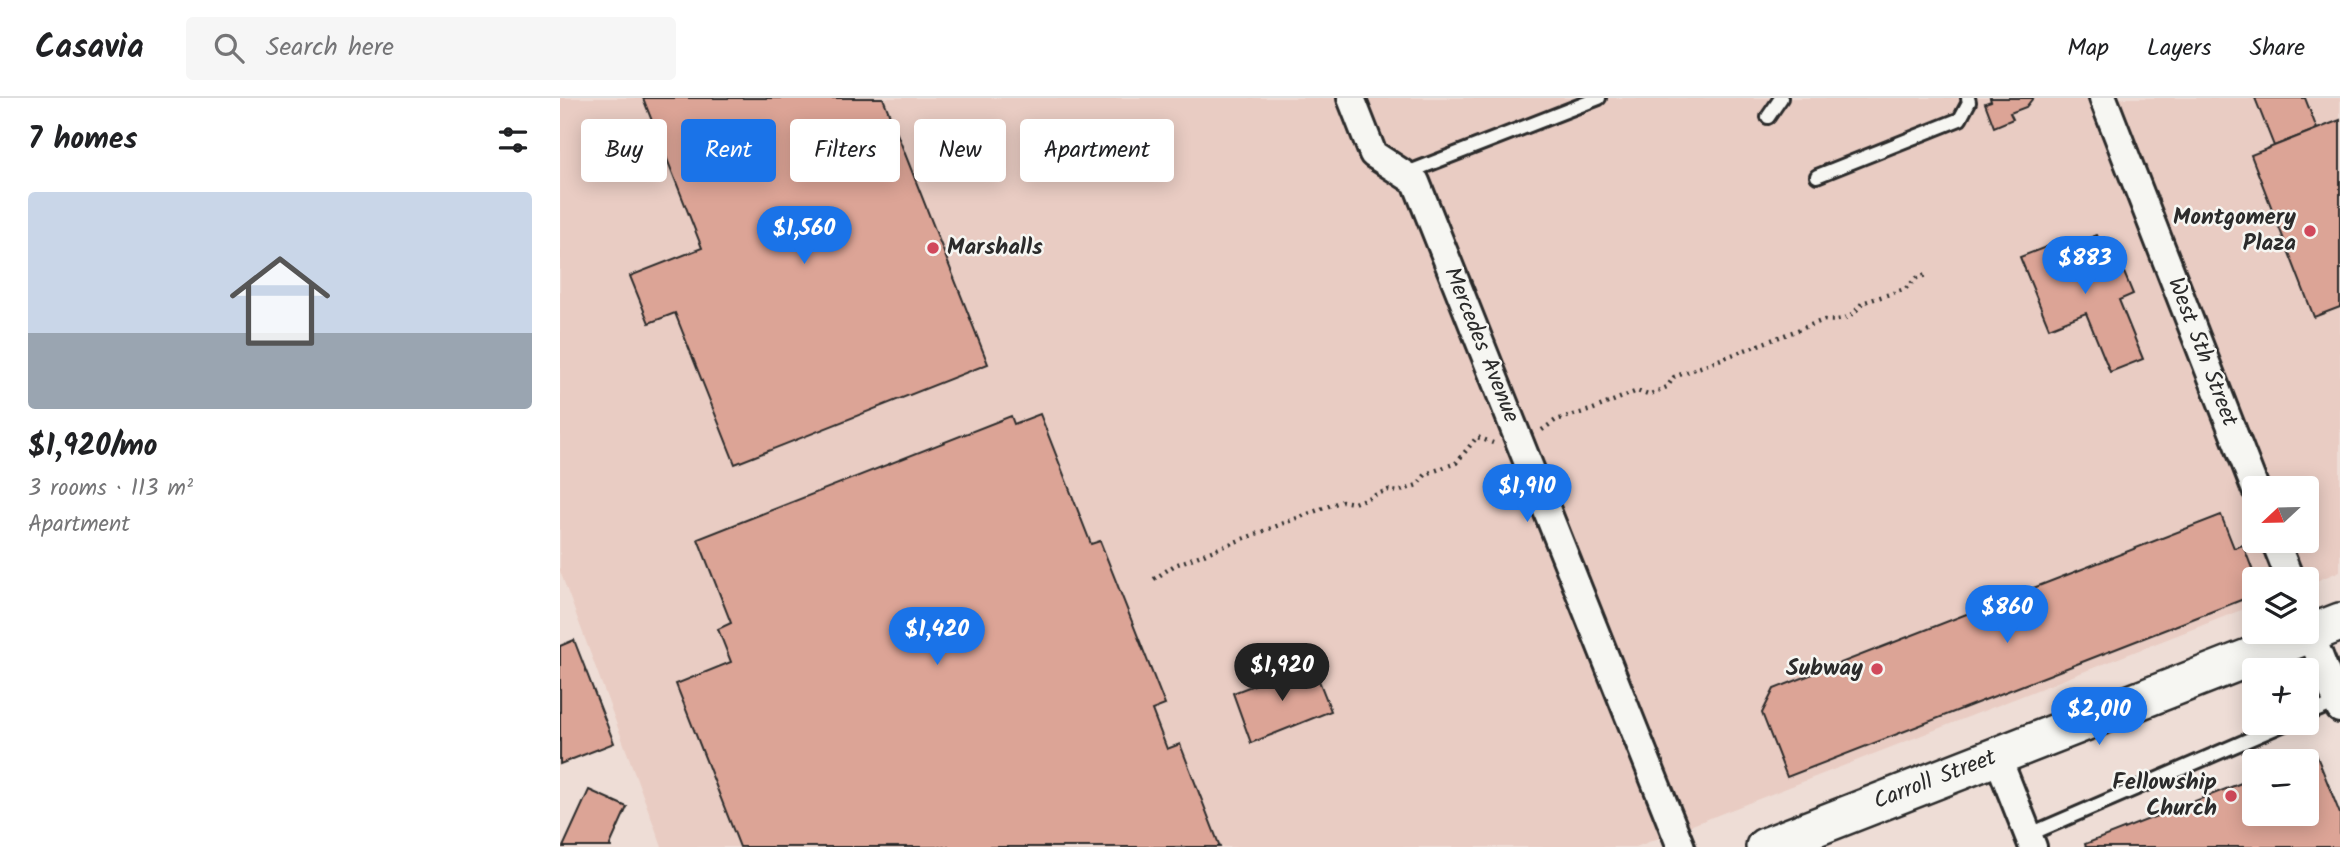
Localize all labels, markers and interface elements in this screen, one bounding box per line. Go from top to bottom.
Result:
search box [186,17,676,80]
text: Casavia [35,22,144,75]
text: Search here [266,27,394,69]
icon: search [210,29,248,67]
text: Map [2067,29,2109,68]
text: Layers [2147,29,2211,68]
text: Share [2249,29,2305,68]
text: 7 homes [28,116,138,164]
chip: Buy [581,119,667,182]
chip: Rent [681,119,776,182]
chip: Filters [790,119,900,182]
chip: New [914,119,1006,182]
chip: Apartment [1020,119,1174,182]
icon: filters [494,121,532,159]
place label: Montgomery Plaza [2173,200,2296,262]
pin: $1,560 [747,206,861,266]
text: $1,560 [773,211,835,247]
marker: Montgomery Plaza [2302,223,2318,239]
place label: Marshalls [947,230,1043,266]
pin: $883 [2044,236,2126,296]
icon: home [217,238,343,364]
marker: Marshalls [925,240,941,256]
text: $883 [2058,241,2112,277]
street label: Mercedes Avenue [1433,262,1529,428]
street label: West 5th Street [2157,272,2247,433]
text: $1,920/mo [28,423,157,471]
pin: $1,910 [1470,464,1584,524]
text: $1,910 [1499,469,1555,505]
text: 3 rooms · 113 m² [28,471,193,507]
north arrow [2242,476,2319,553]
map controls [2242,476,2319,826]
text: Apartment [28,507,130,543]
button: layers [2242,567,2319,644]
pin: $860 [1966,586,2048,645]
text: $860 [1981,590,2033,626]
pin: $1,420 [880,608,994,667]
text: $1,420 [905,612,969,648]
pin: $1,920 [1225,644,1339,703]
text: $1,920 [1250,648,1314,684]
place label: Subway [1786,651,1863,687]
button: + [2242,658,2319,735]
marker: Subway [1869,661,1885,677]
pin: $2,010 [2042,688,2156,747]
text: $2,010 [2067,692,2131,728]
street label: Carroll Street [1868,740,2003,820]
button: − [2242,749,2319,826]
place label: Fellowship Church [2112,765,2217,827]
marker: Fellowship Church [2223,788,2239,804]

